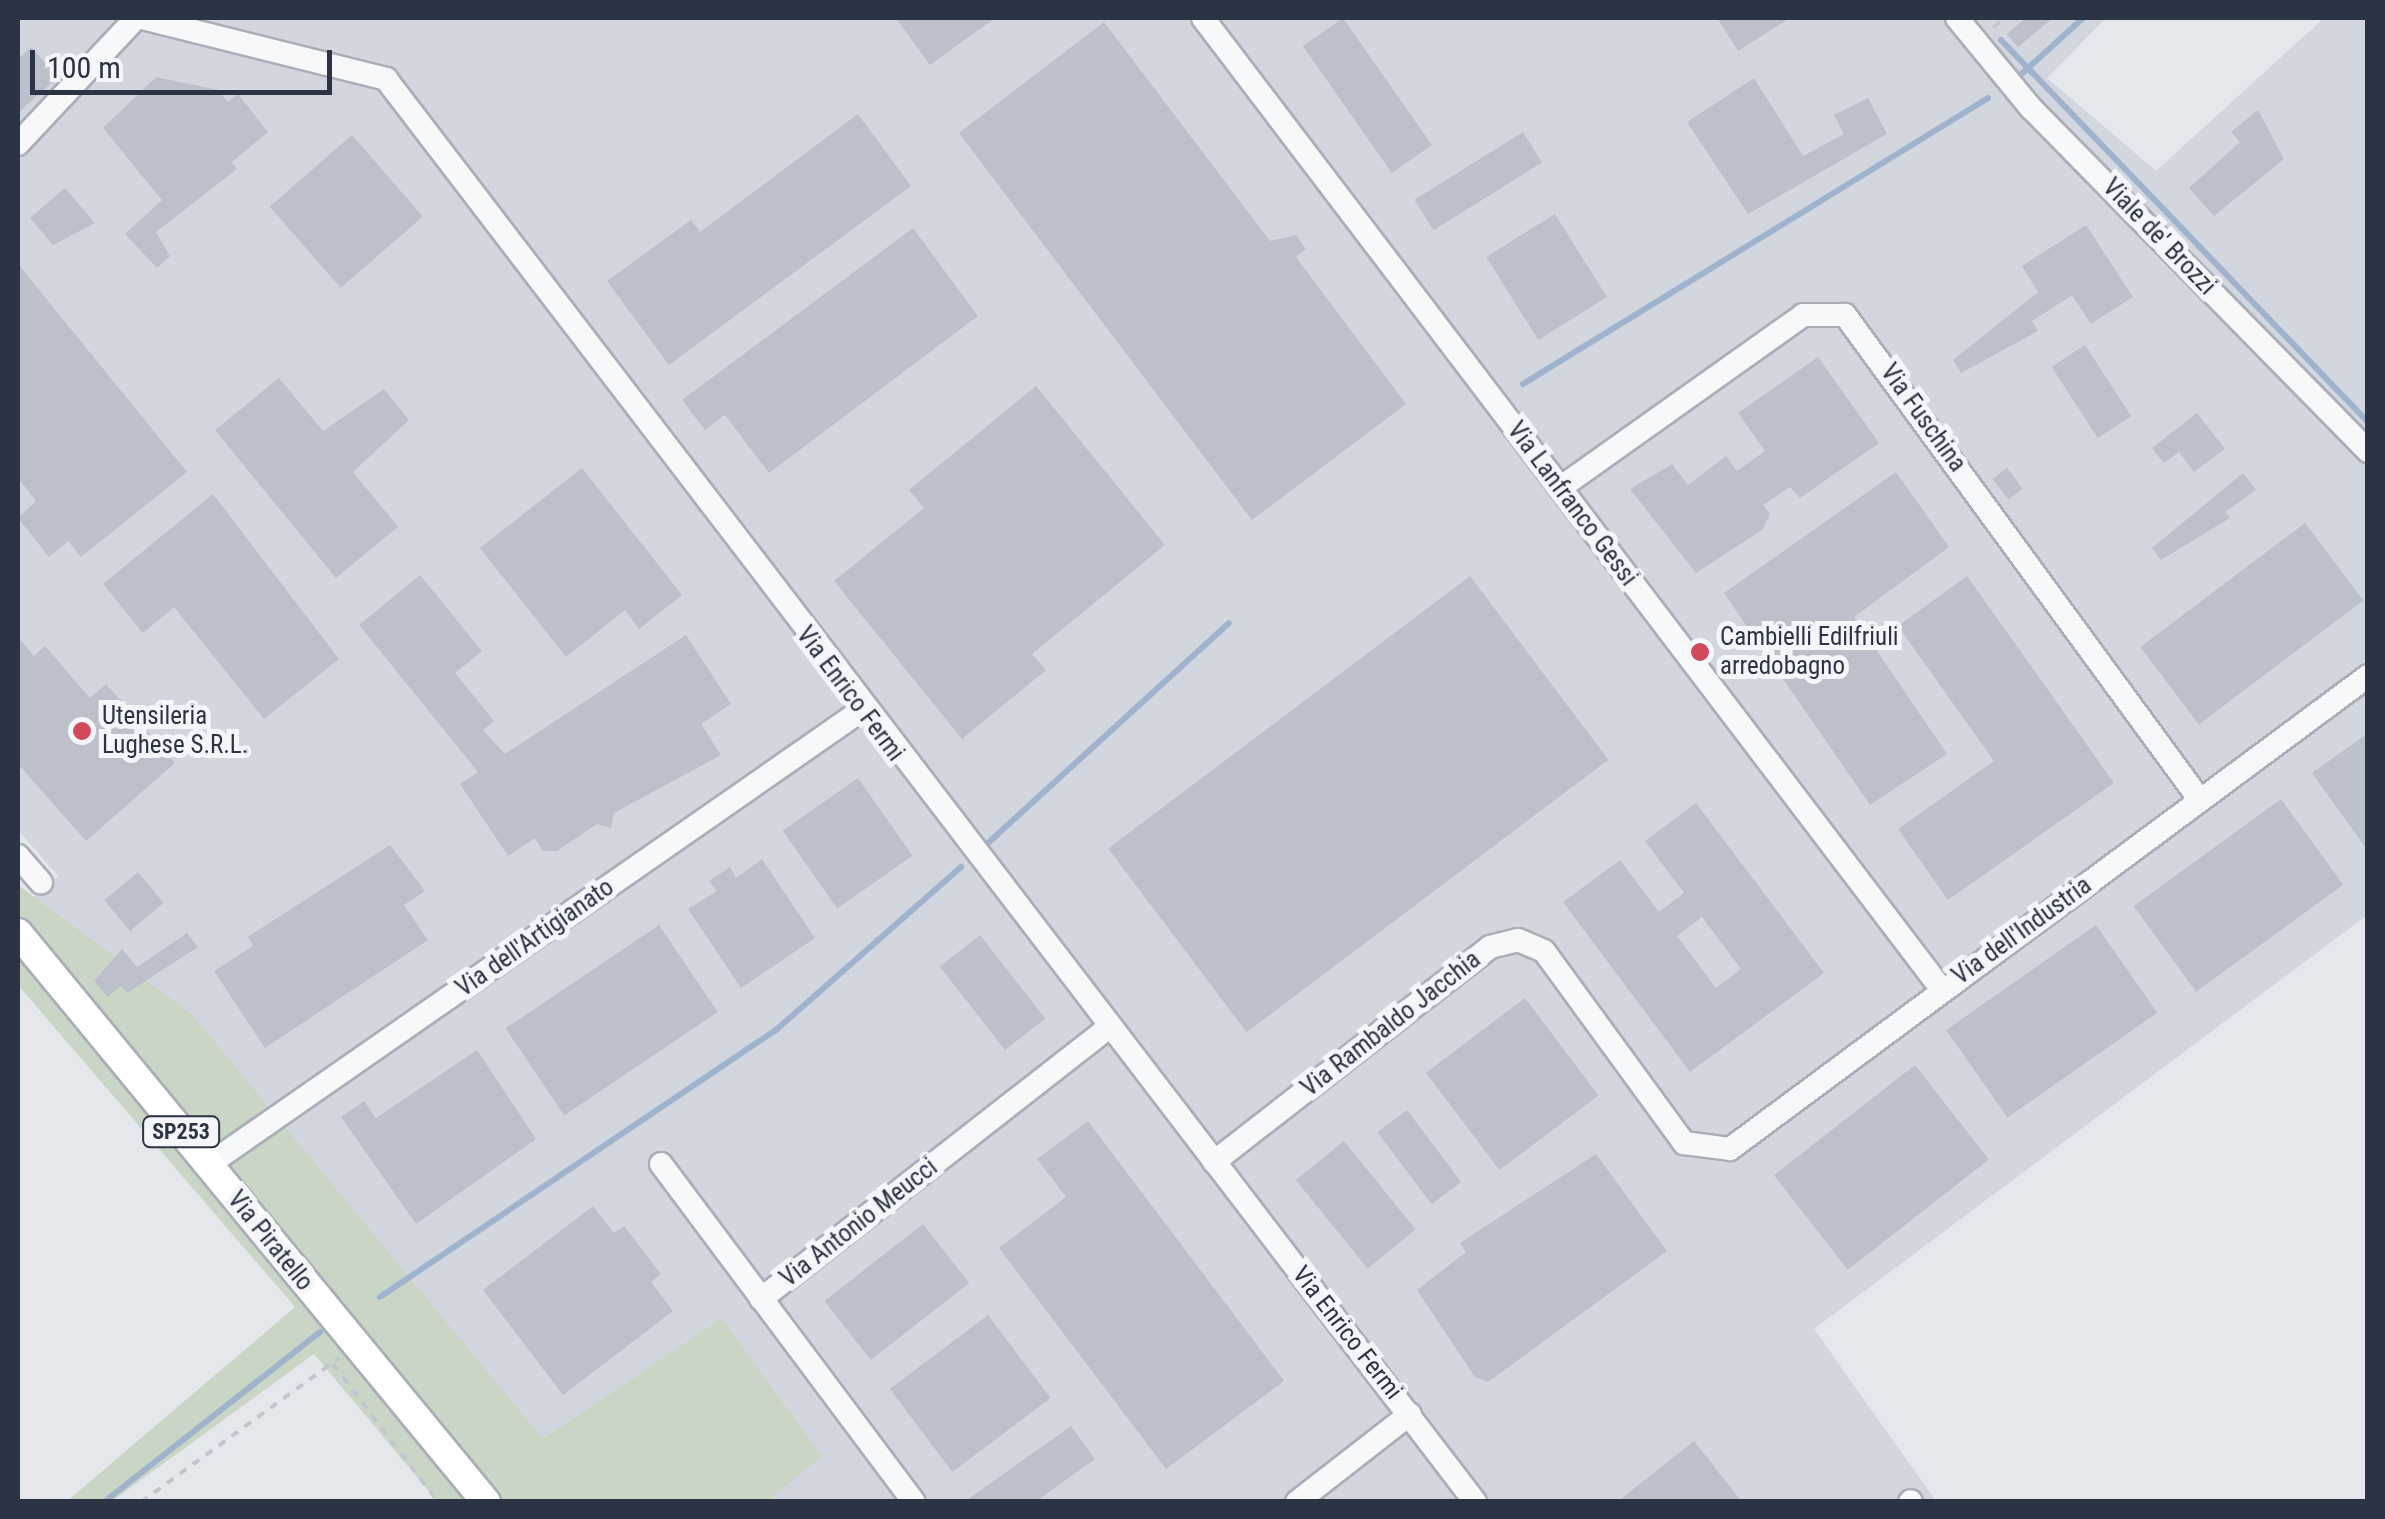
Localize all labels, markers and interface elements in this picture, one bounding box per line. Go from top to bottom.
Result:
scale bar [35,30,338,92]
text: 100 m [47,50,121,85]
street label: Viale de' Brozzi [2096,173,2222,301]
street label: Via Fuschina [1874,358,1972,478]
street label: Via Lanfranco Gessi [1501,416,1643,592]
street label: Via Enrico Fermi [790,621,910,767]
place label: Cambielli Edilfriuli arredobagno [1720,623,1899,682]
marker: Cambielli Edilfriuli arredobagno [1689,641,1711,663]
place label: Utensileria Lughese S.R.L. [102,702,248,761]
marker: Utensileria Lughese S.R.L. [71,720,93,742]
street label: Via dell'Industria [1947,871,2097,991]
street label: Via dell'Artigianato [450,872,620,1004]
street label: Via Rambaldo Jacchia [1295,945,1487,1103]
road number: SP253 [141,1115,221,1149]
street label: Via Antonio Meucci [774,1152,944,1294]
street label: Via Piratello [221,1185,319,1297]
street label: Via Enrico Fermi [1286,1260,1408,1406]

